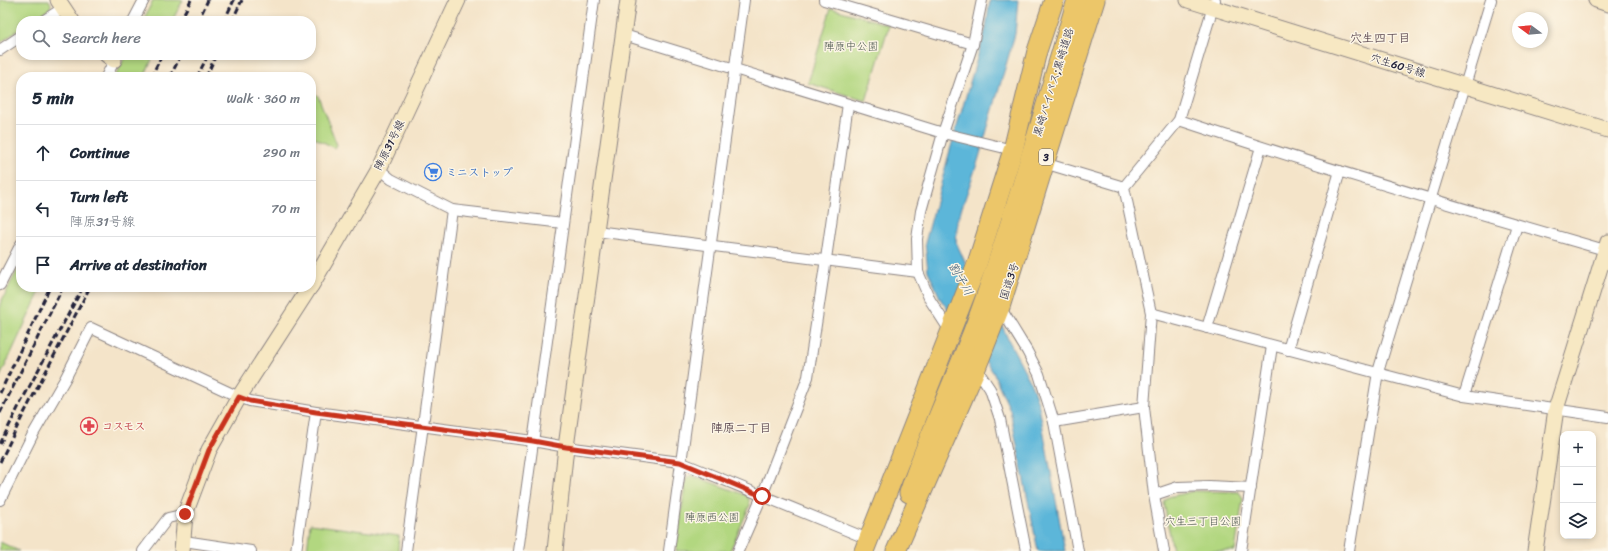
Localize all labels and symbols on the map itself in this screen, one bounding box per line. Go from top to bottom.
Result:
north arrow [1512,12,1548,48]
street label: 黒崎バイパス;黒崎道路 [1028,25,1079,139]
district label: 穴生四丁目 [1350,27,1410,49]
park label: 陣原中公園 [824,37,879,56]
street label: 穴生60号線 [1368,48,1428,83]
street label: 陣原31号線 [369,116,410,174]
road number: 3 [1039,149,1053,165]
supermarket icon: ミニストップ [423,162,443,182]
place label: ミニストップ [446,163,513,182]
water label: 割子川 [942,258,980,300]
street label: 国道3号 [994,260,1025,303]
pharmacy icon: コスモス [79,416,99,436]
place label: コスモス [102,417,146,436]
district label: 陣原二丁目 [711,417,771,439]
route start [753,487,771,505]
route end [176,505,194,523]
park label: 陣原西公園 [685,508,740,527]
park label: 穴生三丁目公園 [1165,512,1242,531]

